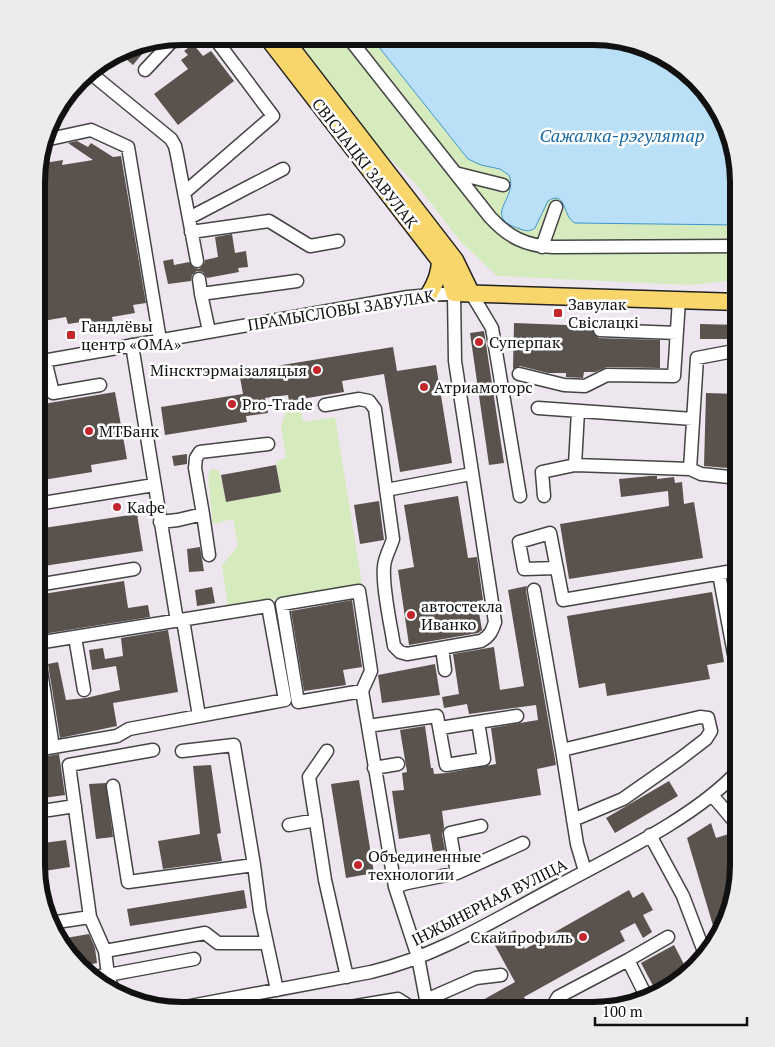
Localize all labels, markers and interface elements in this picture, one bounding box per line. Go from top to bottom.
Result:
street label: СВІСЛАЦКІ ЗАВУЛАК [307,93,423,233]
water label: Сажалка-рэгулятар [539,123,705,147]
street label: ПРАМЫСЛОВЫ ЗАВУЛАК [246,284,437,336]
place label: Завулак Свіслацкі [568,293,639,333]
marker: Завулак Свіслацкі [552,307,564,319]
place label: Гандлёвы центр «ОМА» [81,315,182,355]
marker: Гандлёвы центр «ОМА» [65,329,77,341]
place label: Суперпак [489,331,561,353]
marker: Суперпак [473,336,485,348]
place label: Мінсктэрмаізаляцыя [150,359,307,381]
marker: Мінсктэрмаізаляцыя [311,364,323,376]
place label: Атриамоторс [434,376,533,398]
marker: Атриамоторс [418,381,430,393]
place label: Pro-Trade [242,393,313,415]
marker: Pro-Trade [226,398,238,410]
place label: МТБанк [99,420,159,442]
marker: МТБанк [83,425,95,437]
place label: Кафе [127,496,165,518]
marker: Кафе [111,501,123,513]
place label: автостекла Иванко [421,595,503,635]
marker: автостекла Иванко [405,609,417,621]
place label: Объединенные технологии [368,845,481,885]
street label: ІНЖЫНЕРНАЯ ВУЛІЦА [408,853,571,951]
marker: Объединенные технологии [352,859,364,871]
place label: Скайпрофиль [470,926,573,948]
marker: Скайпрофиль [577,931,589,943]
scale bar [595,994,748,1026]
text: 100 m [602,1001,643,1021]

